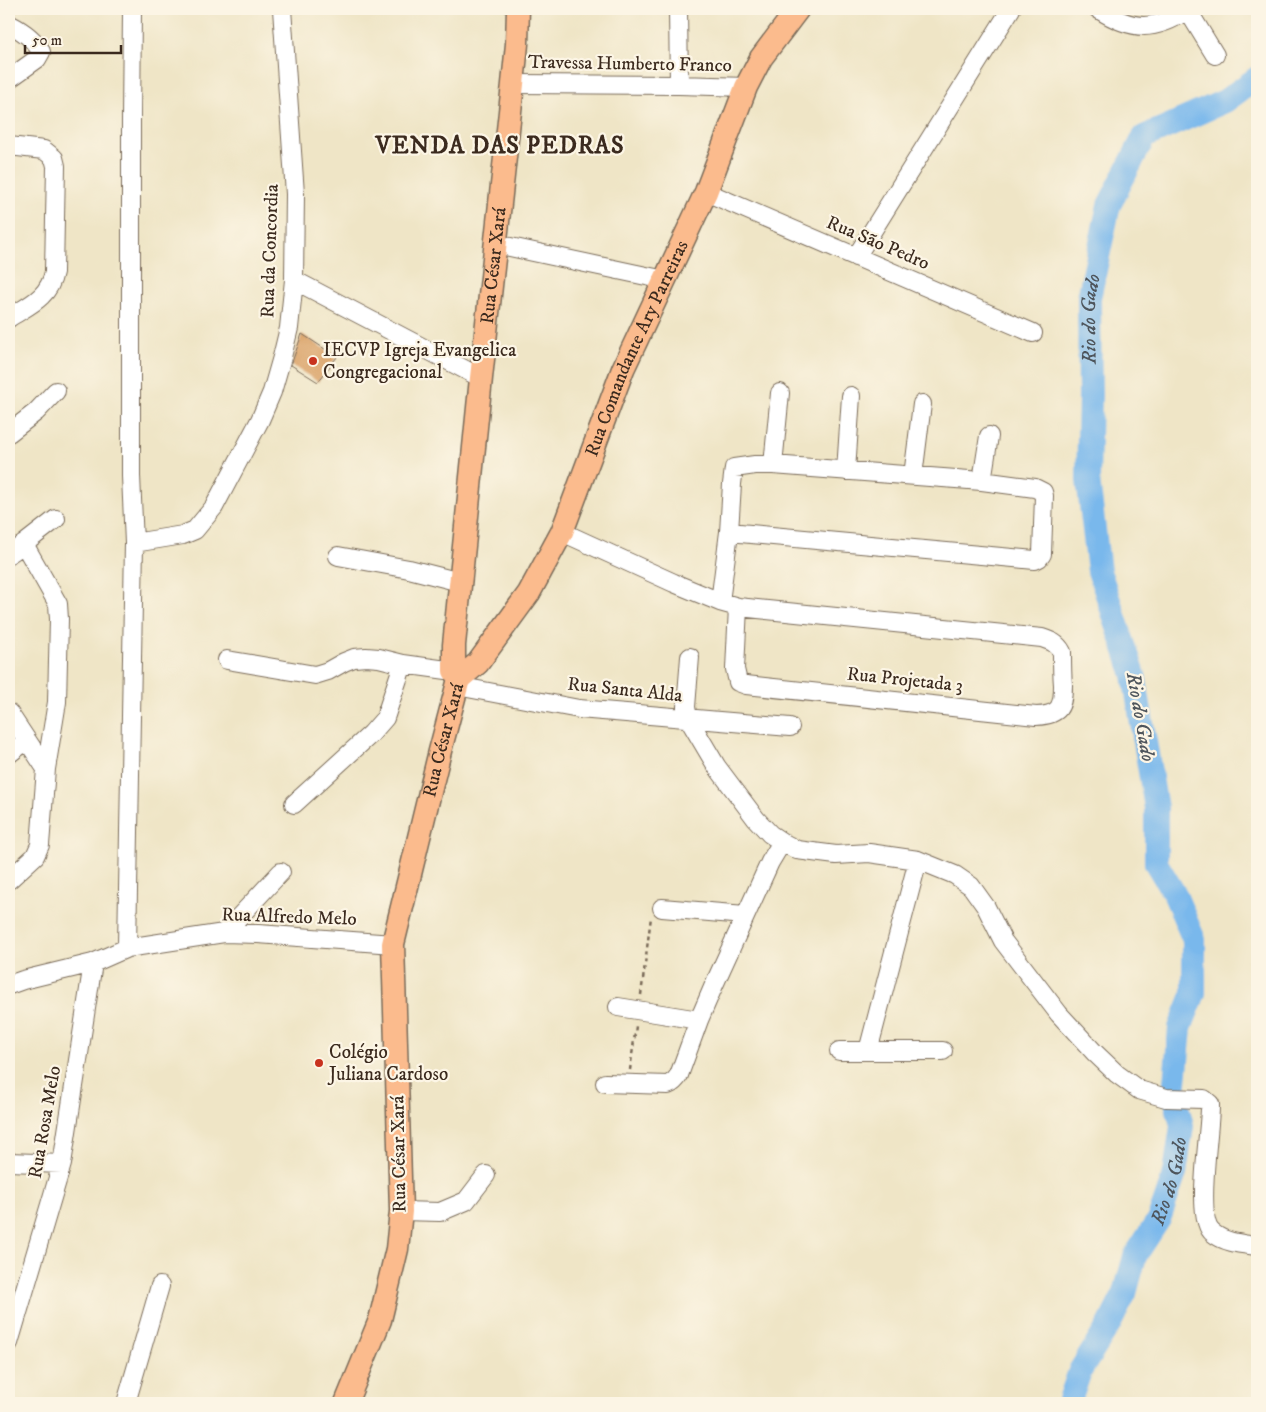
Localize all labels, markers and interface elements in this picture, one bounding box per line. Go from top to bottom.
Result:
scale bar [25,22,121,54]
text: 50 m [32,31,62,50]
street label: Travessa Humberto Franco [528,51,732,77]
district label: VENDA DAS PEDRAS [375,131,624,161]
street label: Rua da Concordia [256,184,284,318]
street label: Rua César Xará [475,206,511,325]
street label: Rua São Pedro [823,211,933,275]
street label: Rua Comandante Ary Parreiras [580,237,693,460]
water label: Rio do Gado [1076,272,1106,365]
place label: IECVP Igreja Evangelica Congregacional [323,339,516,384]
marker: IECVP Igreja Evangelica Congregacional [307,355,319,367]
street label: Rua Projetada 3 [846,662,964,698]
water label: Rio do Gado [1120,669,1160,764]
street label: Rua Santa Alda [566,673,684,707]
street label: Rua César Xará [418,680,469,800]
street label: Rua Alfredo Melo [221,903,357,931]
place label: Colégio Juliana Cardoso [327,1041,448,1086]
marker: Colégio Juliana Cardoso [313,1057,325,1069]
street label: Rua Rosa Melo [24,1064,66,1180]
street label: Rua César Xará [386,1095,412,1213]
water label: Rio do Gado [1145,1135,1193,1229]

